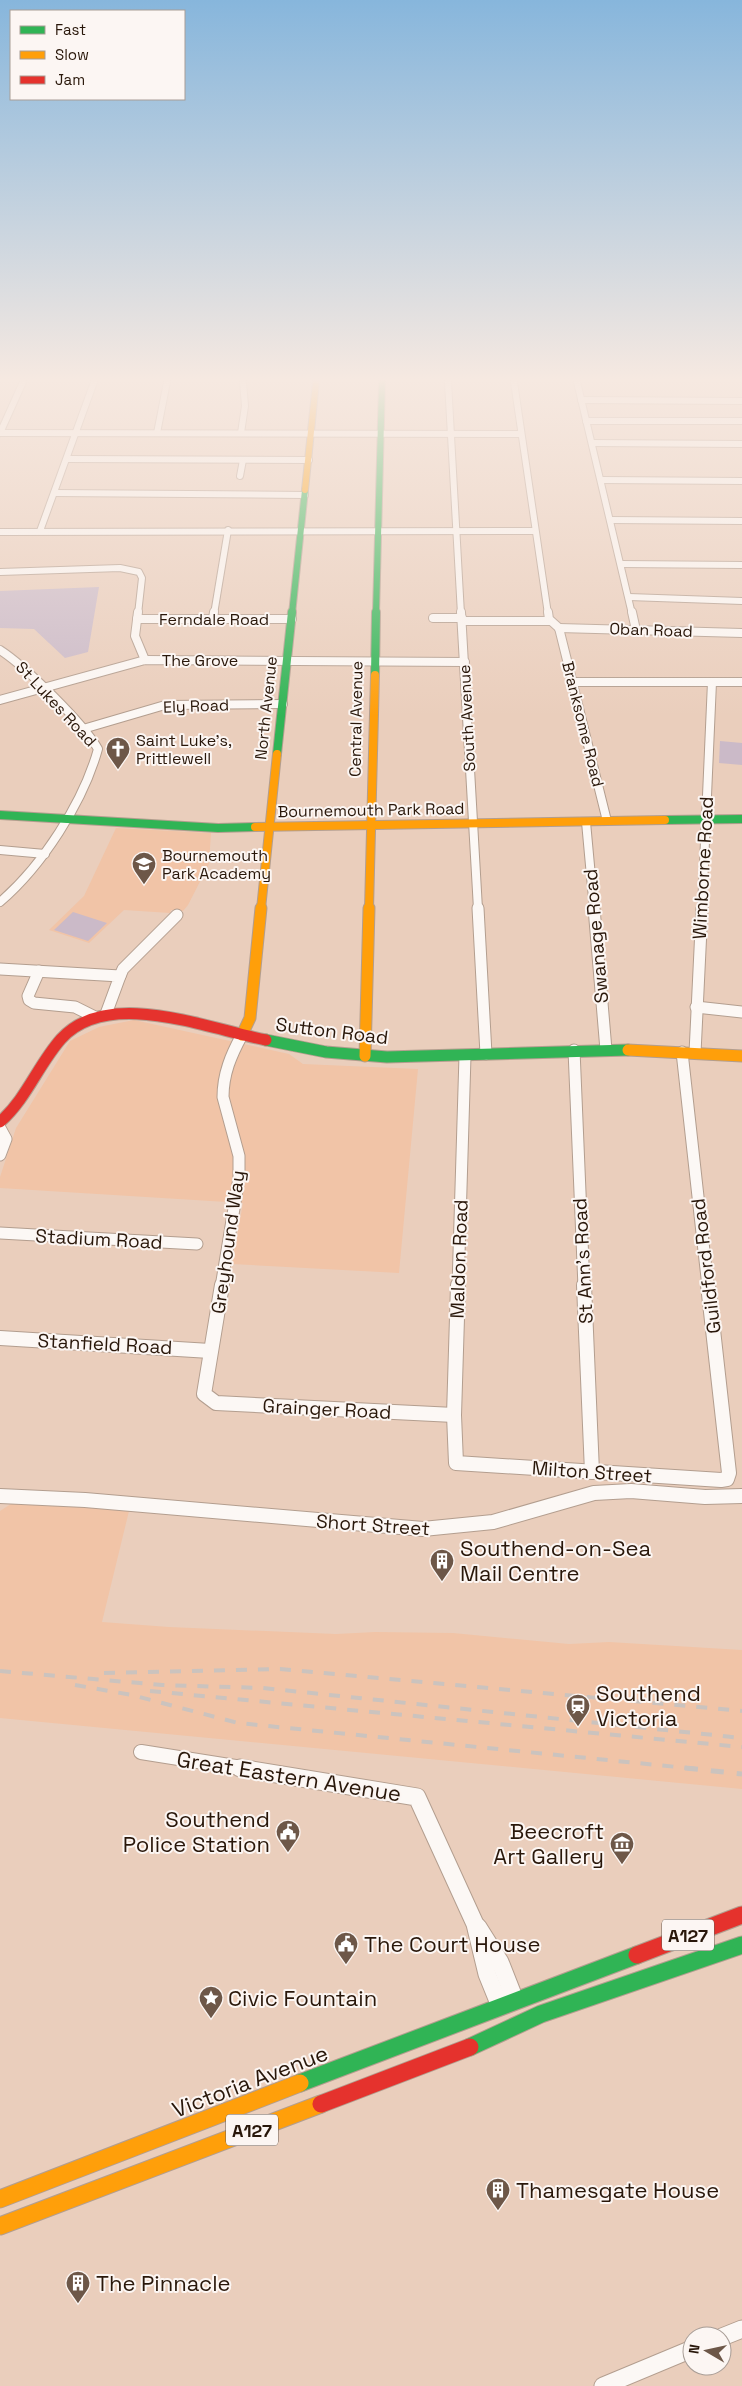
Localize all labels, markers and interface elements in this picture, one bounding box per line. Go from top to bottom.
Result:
legend [10,10,185,100]
text: Fast [55,20,86,39]
text: Slow [55,45,89,64]
text: Jam [55,70,85,89]
street label: Ferndale Road [159,609,269,630]
street label: Oban Road [609,618,693,642]
street label: The Grove [162,650,238,671]
street label: North Avenue [250,655,282,761]
street label: St Lukes Road [11,657,101,751]
street label: Branksome Road [557,659,609,789]
street label: Central Avenue [344,661,368,777]
street label: South Avenue [454,664,480,772]
street label: Ely Road [163,694,229,718]
place label: Saint Luke's, Prittlewell [136,730,232,769]
church icon: Saint Luke's, Prittlewell [105,736,131,770]
street label: Wimborne Road [687,796,719,940]
street label: Bournemouth Park Road [277,798,465,822]
place label: Bournemouth Park Academy [162,845,271,884]
school or university icon: Bournemouth Park Academy [131,851,157,885]
street label: Swanage Road [578,868,614,1004]
street label: Sutton Road [274,1012,390,1050]
street label: Greyhound Way [206,1169,250,1315]
street label: St Ann's Road [567,1197,599,1325]
street label: Guildford Road [685,1197,727,1335]
street label: Maldon Road [444,1199,474,1319]
street label: Stadium Road [35,1223,163,1255]
street label: Stanfield Road [37,1328,173,1360]
street label: Grainger Road [262,1393,392,1425]
street label: Milton Street [531,1455,653,1489]
street label: Short Street [315,1509,431,1541]
place label: Southend-on-Sea Mail Centre [460,1534,651,1587]
building icon: Southend-on-Sea Mail Centre [429,1548,455,1582]
place label: Southend Victoria [596,1679,701,1732]
station icon: Southend Victoria [565,1693,591,1727]
street label: Great Eastern Avenue [175,1744,403,1808]
place label: Southend Police Station [123,1805,270,1858]
place label: Beecroft Art Gallery [493,1817,604,1870]
public building icon: Southend Police Station [275,1819,301,1853]
museum icon: Beecroft Art Gallery [609,1831,635,1865]
road number: A127 [662,1920,714,1950]
place label: The Court House [364,1930,540,1958]
public building icon: The Court House [333,1931,359,1965]
place label: Civic Fountain [228,1984,377,2012]
place icon: Civic Fountain [198,1985,224,2019]
street label: Victoria Avenue [168,2038,332,2124]
road number: A127 [226,2114,278,2146]
place label: Thamesgate House [516,2176,719,2204]
building icon: Thamesgate House [485,2177,511,2211]
place label: The Pinnacle [96,2269,231,2297]
building icon: The Pinnacle [65,2270,91,2304]
north arrow [682,2326,732,2376]
text: N [685,2343,704,2355]

